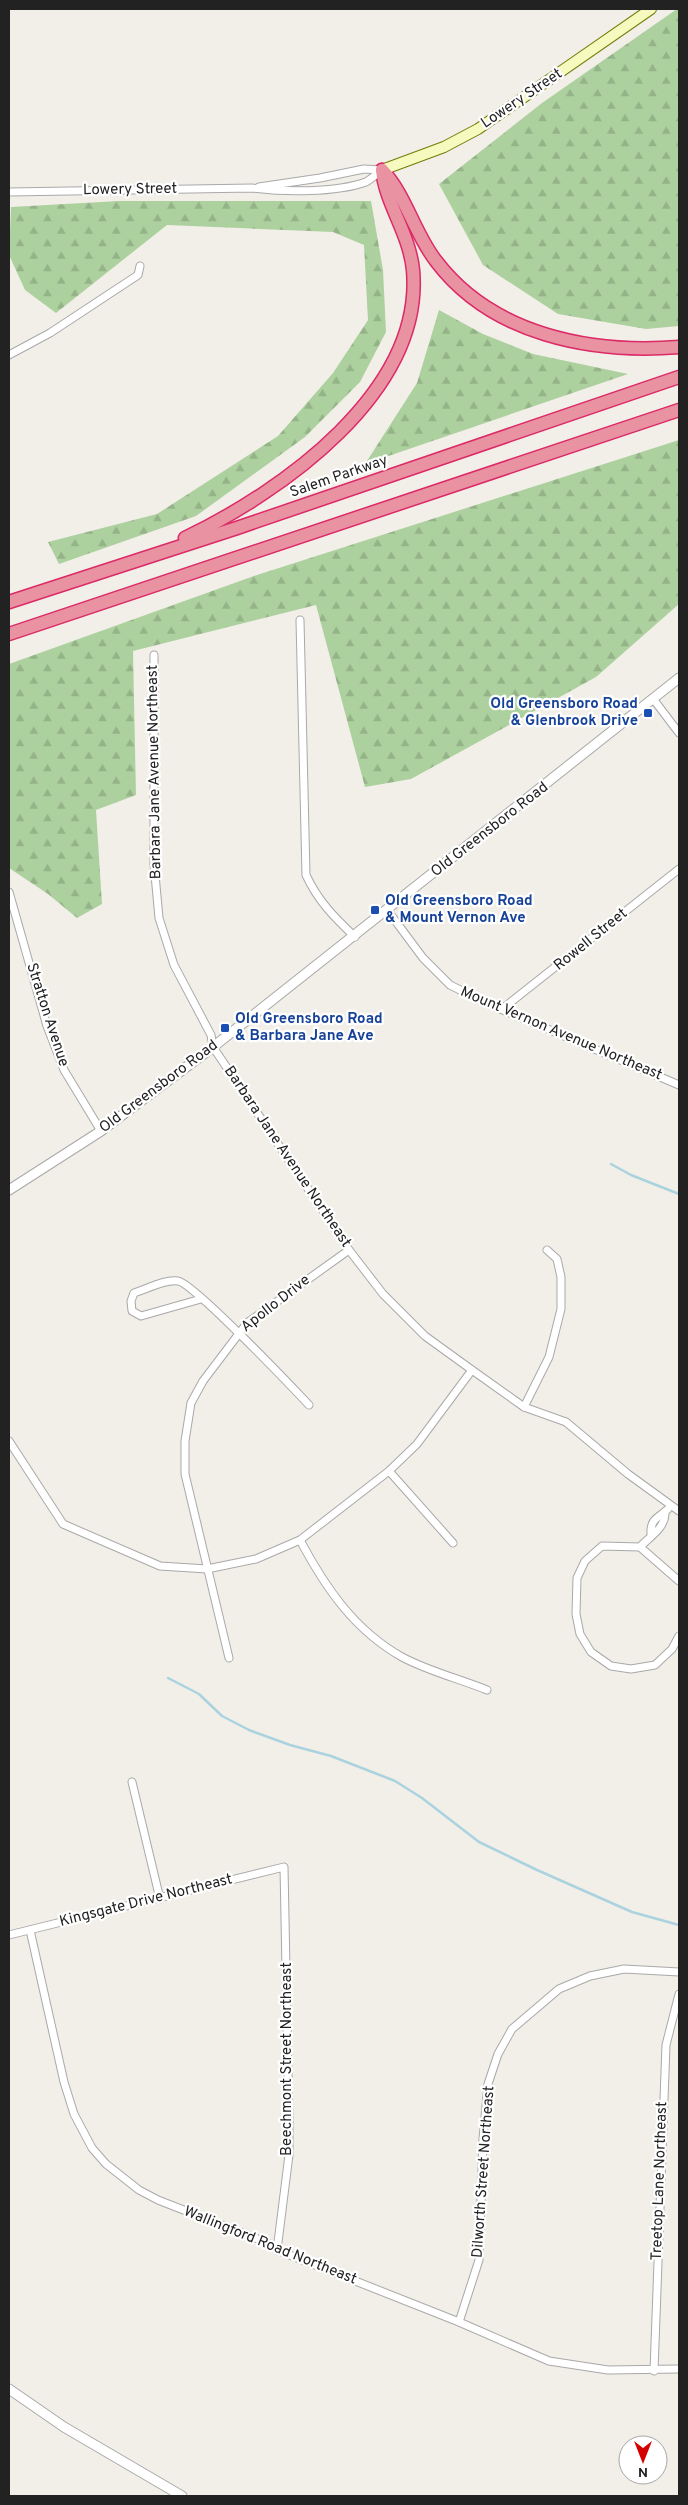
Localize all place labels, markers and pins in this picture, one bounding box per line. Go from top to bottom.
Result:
place label: Old Greensboro Road & Glenbrook Drive [490,695,638,731]
marker: Old Greensboro Road & Glenbrook Drive [642,707,654,719]
place label: Old Greensboro Road & Mount Vernon Ave [385,892,533,928]
marker: Old Greensboro Road & Mount Vernon Ave [369,904,381,916]
place label: Old Greensboro Road & Barbara Jane Ave [235,1010,383,1046]
marker: Old Greensboro Road & Barbara Jane Ave [219,1022,231,1034]

